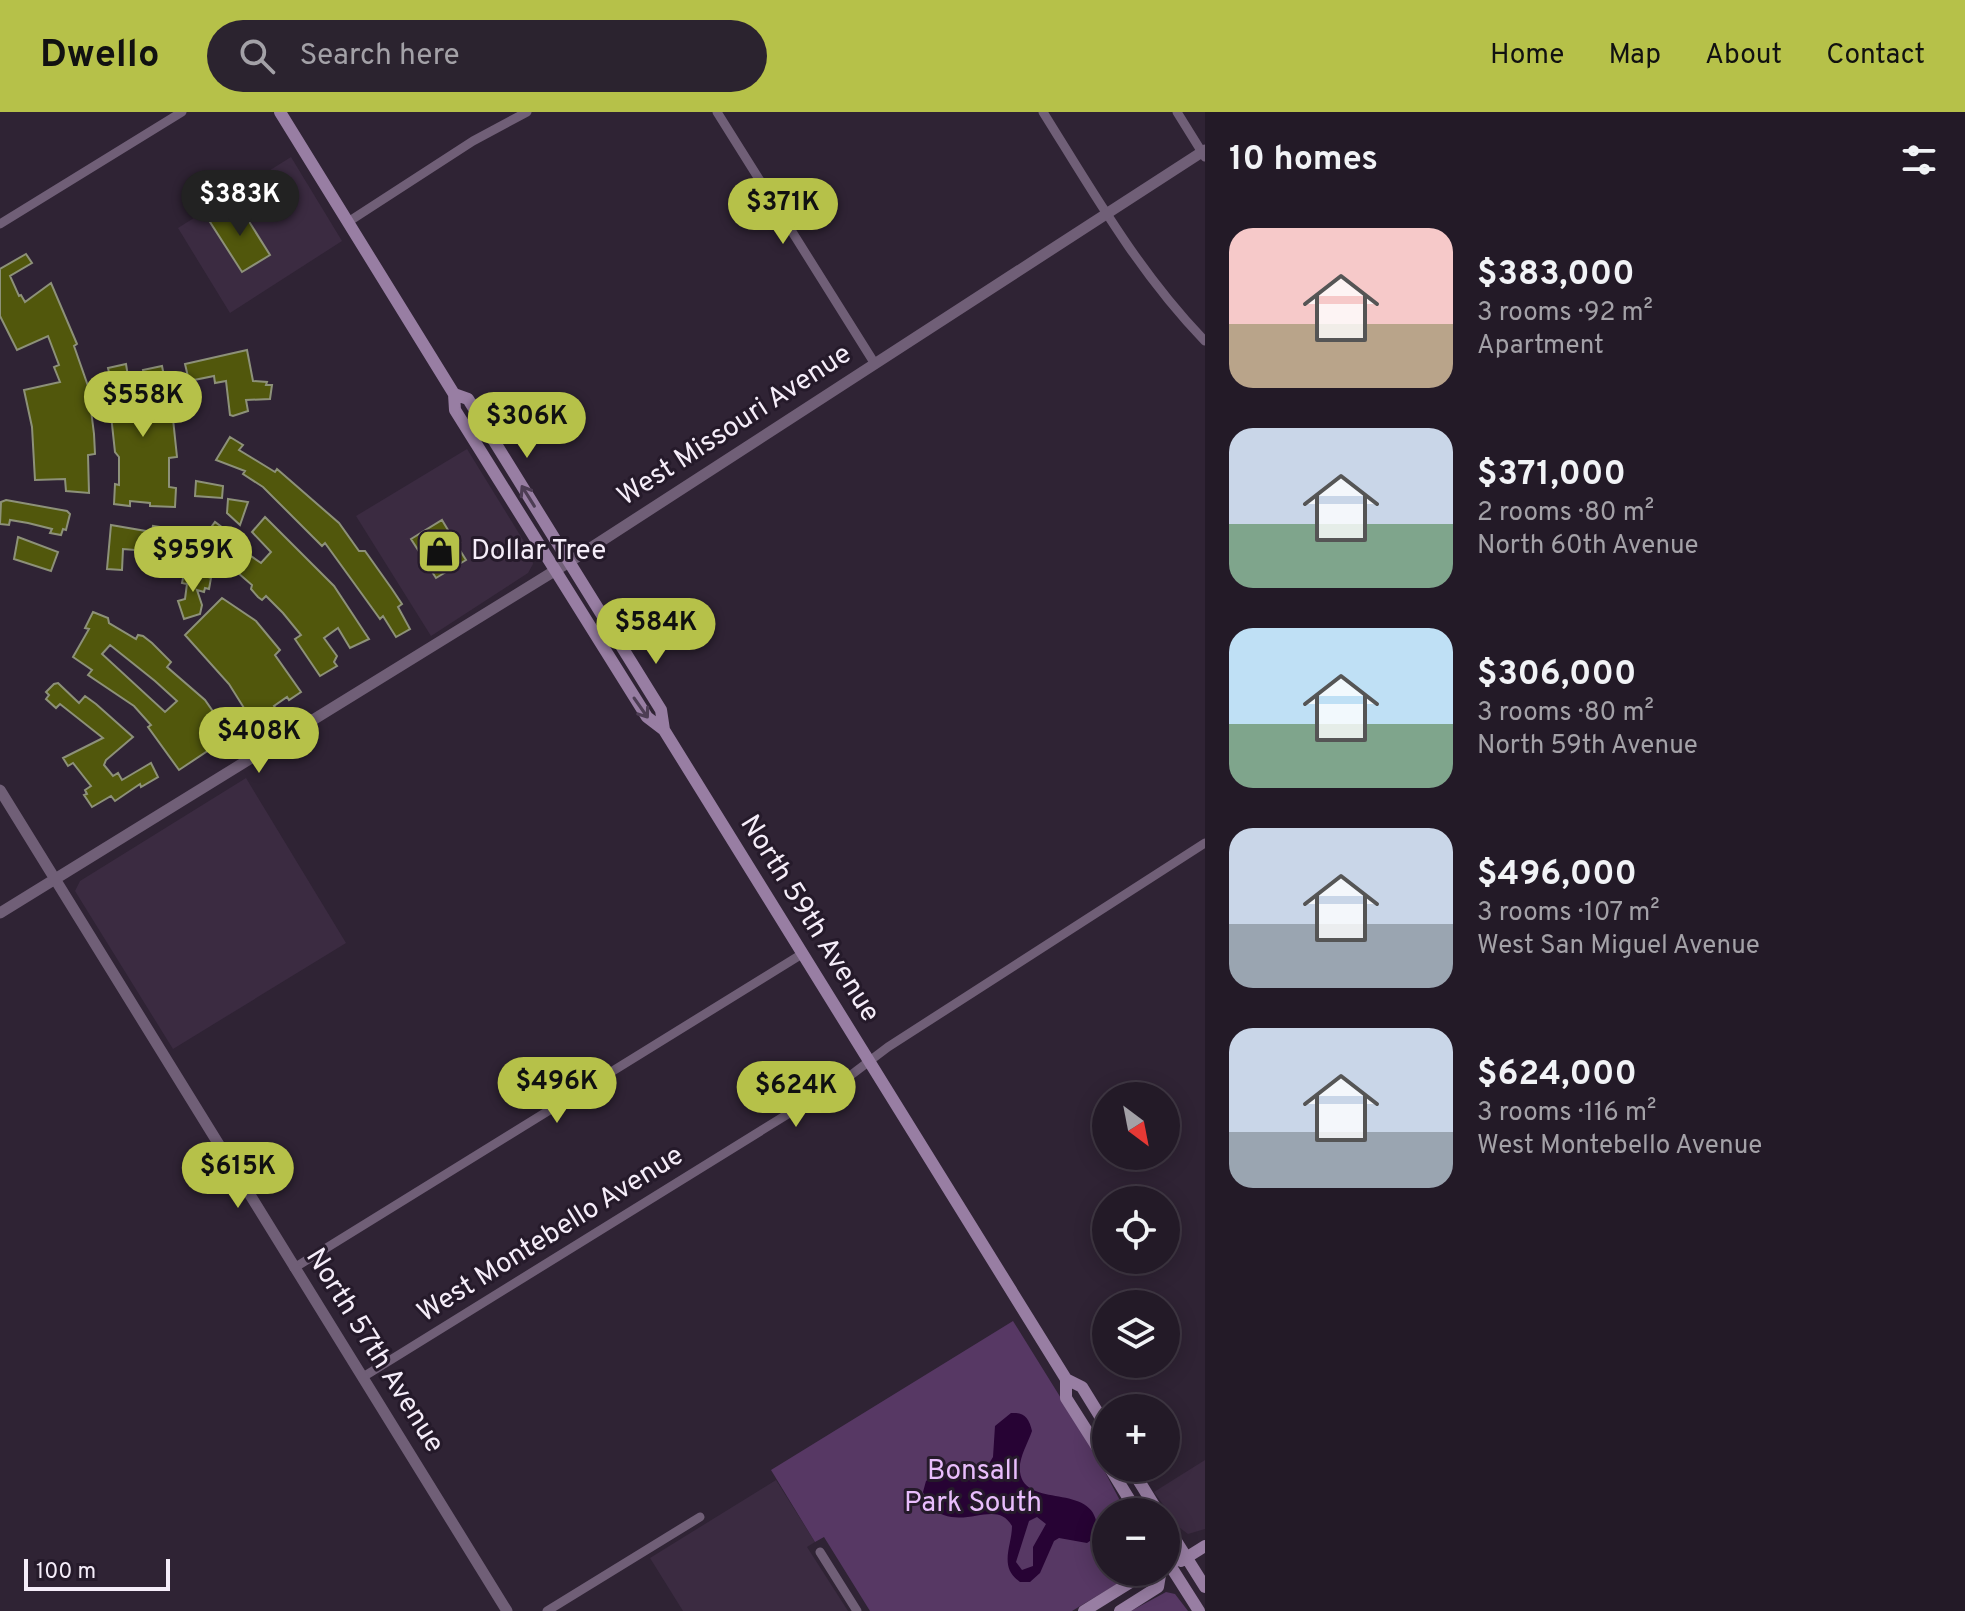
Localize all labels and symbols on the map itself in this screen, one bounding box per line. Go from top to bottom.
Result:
pin: $383K [184,170,296,238]
pin: $371K [727,178,839,246]
street label: West Missouri Avenue [611,337,859,515]
pin: $558K [87,371,199,439]
pin: $306K [471,392,583,460]
one-way arrow [520,485,536,508]
pin: $959K [137,526,249,594]
shop icon: Dollar Tree [416,528,464,576]
place label: Dollar Tree [471,534,606,570]
pin: $584K [600,598,712,666]
one-way arrow [633,696,650,718]
pin: $408K [203,707,315,775]
street label: North 59th Avenue [731,809,887,1029]
pin: $496K [501,1057,613,1125]
pin: $624K [740,1061,852,1129]
north arrow [1092,1082,1180,1170]
street label: West Montebello Avenue [411,1138,691,1332]
pin: $615K [182,1142,294,1210]
street label: North 57th Avenue [297,1242,451,1460]
park label: Bonsall Park South [904,1454,1042,1522]
scale bar [24,1555,170,1591]

